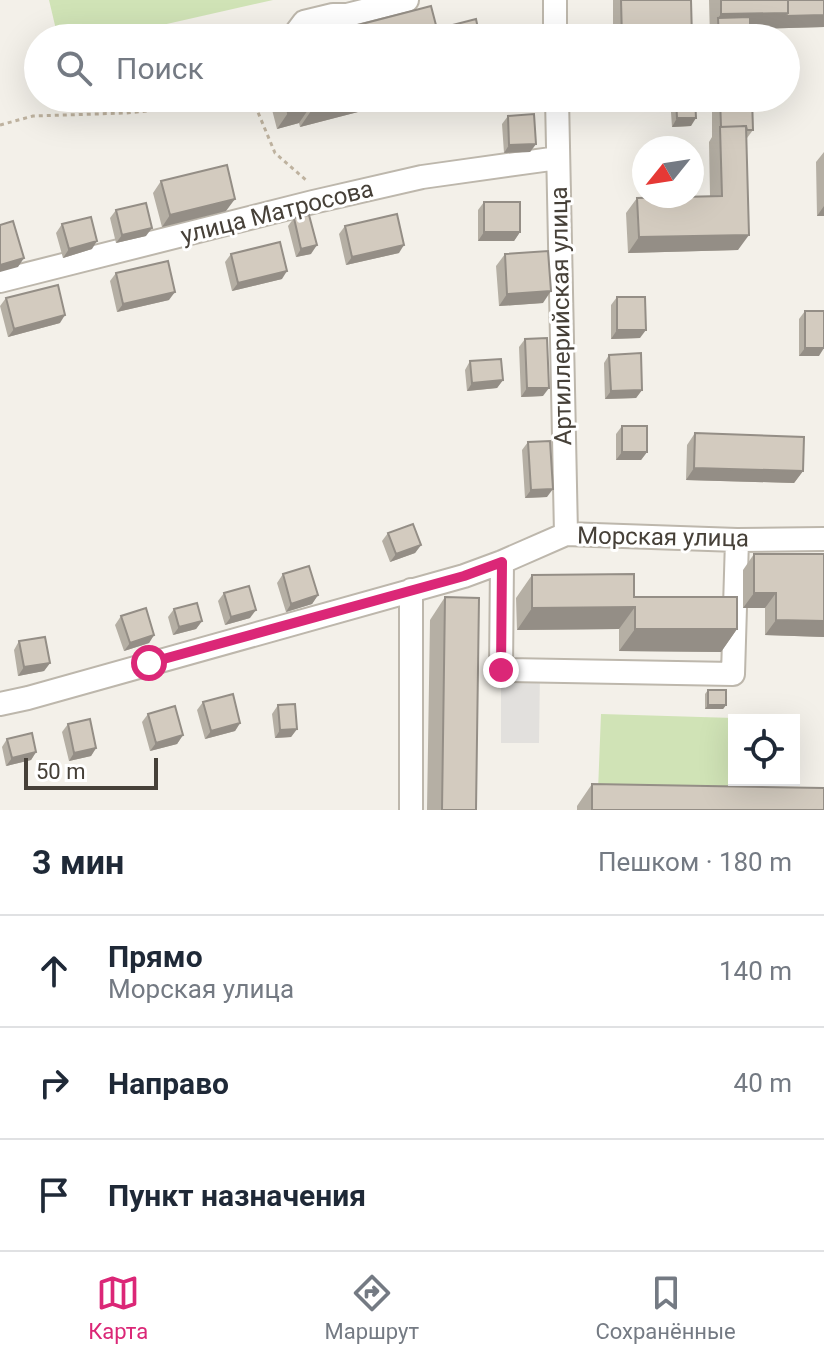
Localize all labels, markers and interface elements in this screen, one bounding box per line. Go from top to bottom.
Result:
search box [24,24,800,112]
icon: search [52,46,96,90]
text: Поиск [116,51,204,86]
north arrow [632,136,704,208]
street label: улица Матросова [178,175,376,249]
street label: Артиллерийская улица [545,186,577,446]
street label: Морская улица [577,522,749,552]
route start [131,645,167,681]
route end [483,652,519,688]
map controls [728,714,800,786]
button: locate [728,714,800,786]
scale bar [24,754,158,790]
text: 50 m [36,759,85,784]
text: 3 мин [32,842,124,882]
text: Пешком · 180 m [598,847,792,877]
text: Прямо [108,939,203,974]
icon: ahead [32,949,76,993]
text: 140 m [719,956,792,986]
text: Морская улица [108,974,294,1004]
icon: right [32,1061,76,1105]
text: Направо [108,1066,229,1101]
text: 40 m [734,1068,792,1098]
icon: arrive [32,1173,76,1217]
text: Пункт назначения [108,1178,366,1213]
tab: Карта [88,1271,148,1344]
tab: Маршрут [325,1271,419,1344]
tab: Сохранённые [595,1271,736,1344]

